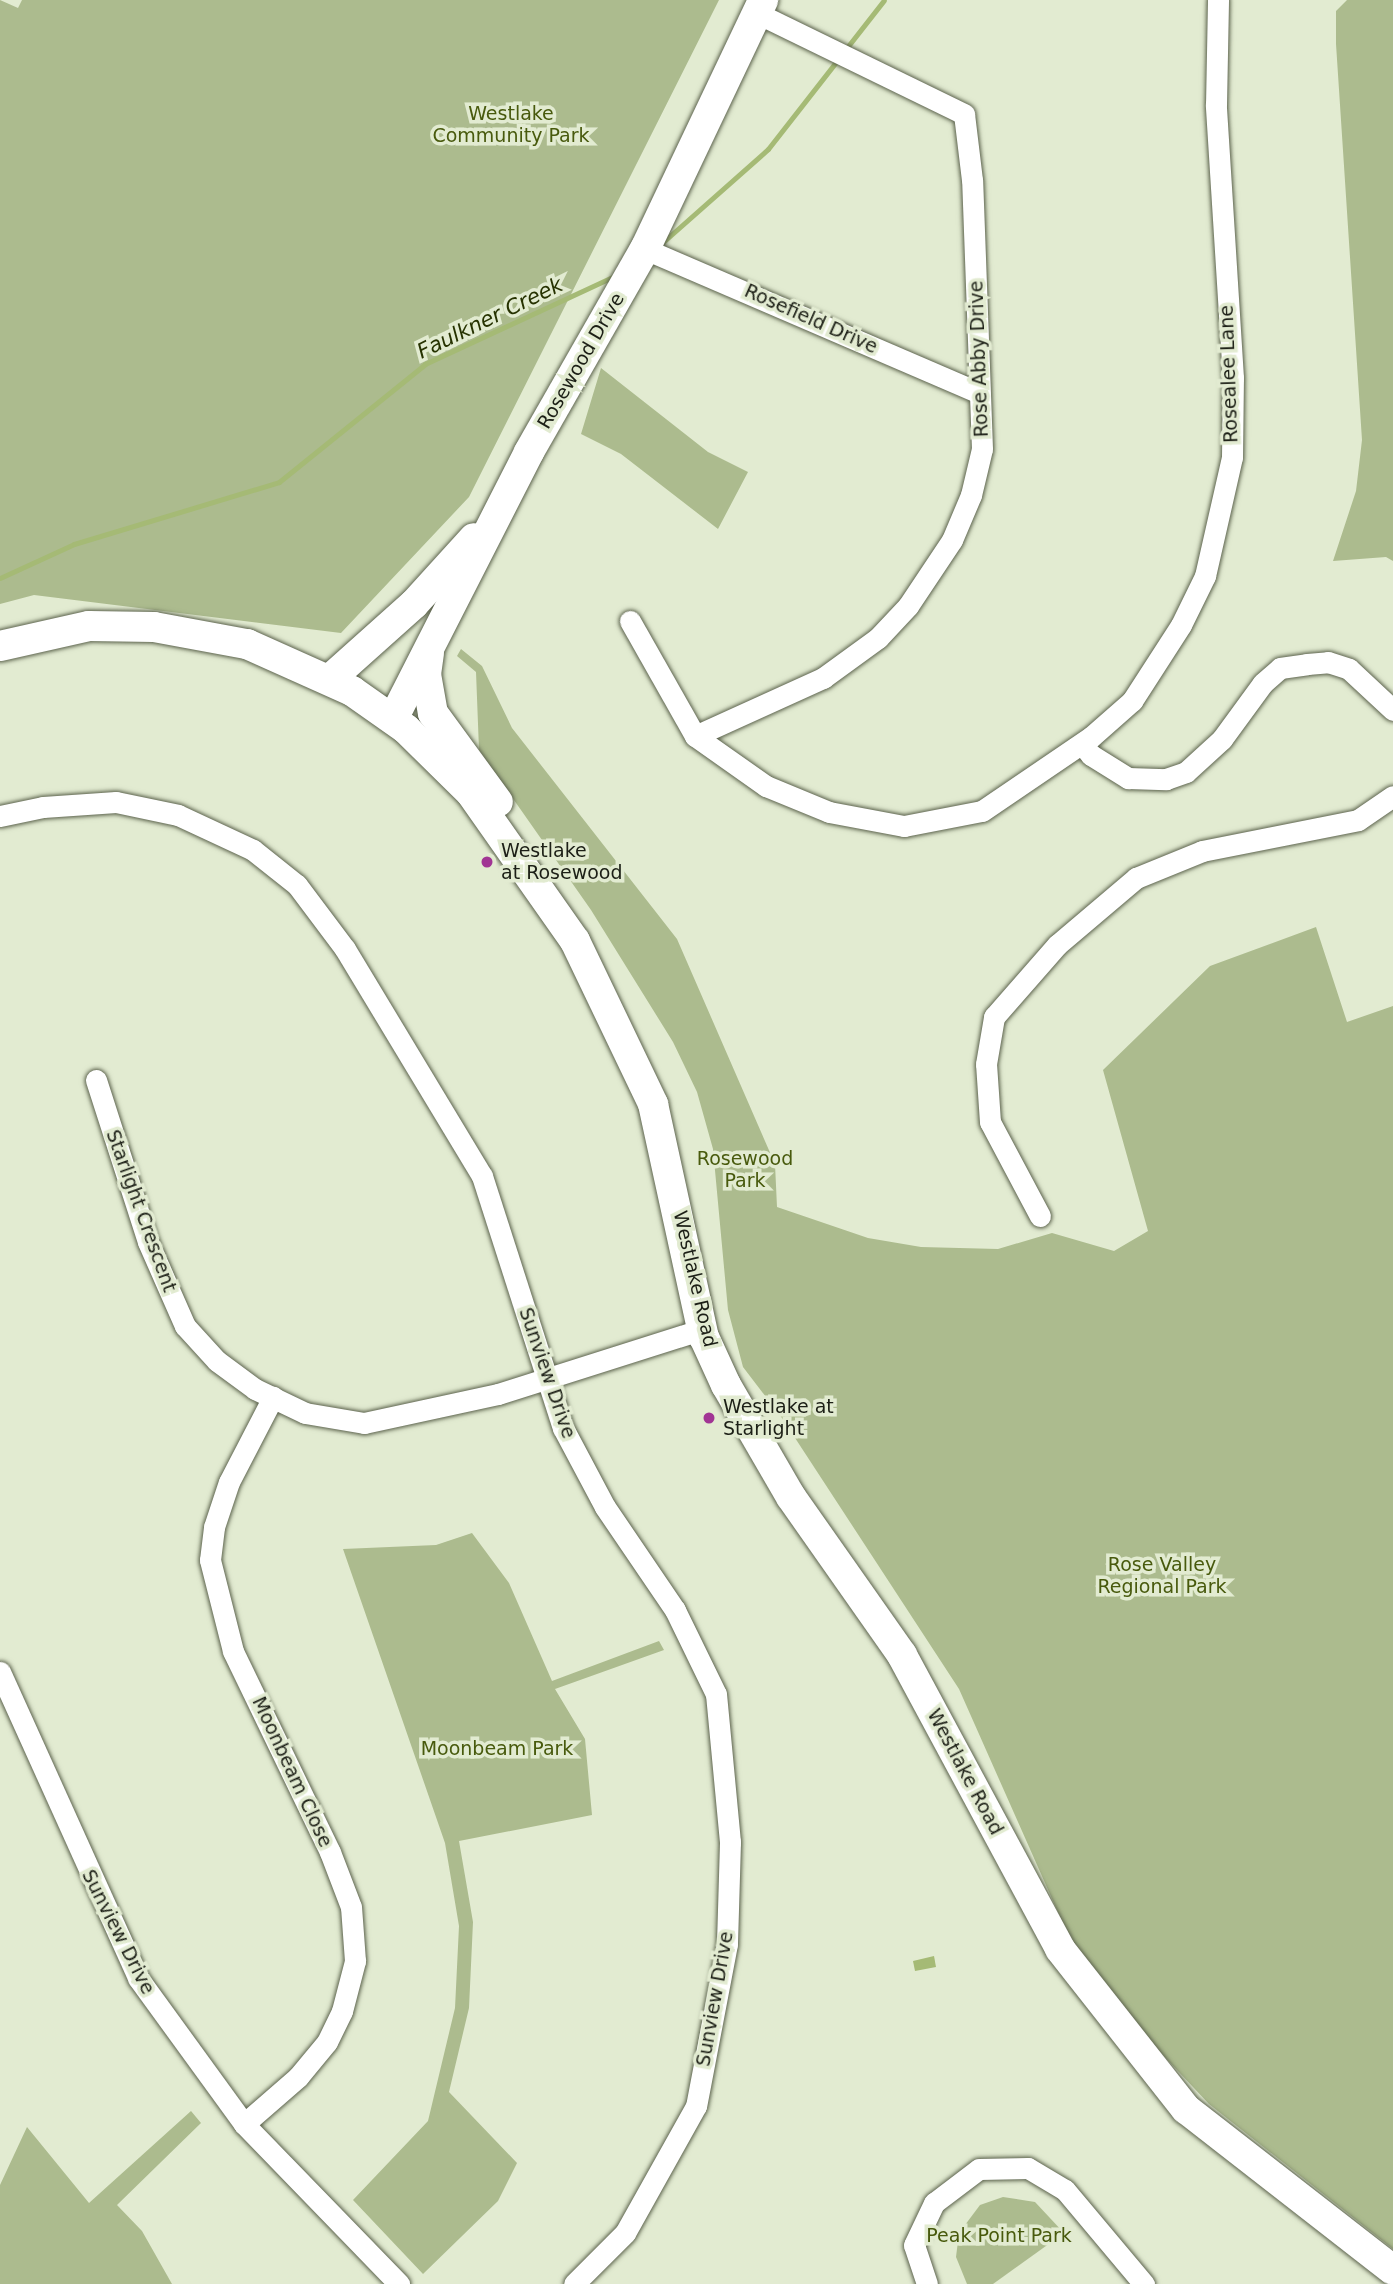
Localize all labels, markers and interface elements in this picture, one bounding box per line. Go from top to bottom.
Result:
park label: Westlake Community Park [432,103,590,147]
water label: Faulkner Creek [413,272,567,364]
street label: Rosefield Drive [741,279,881,359]
street label: Rose Abby Drive [965,280,993,438]
street label: Rosewood Drive [533,289,629,433]
street label: Rosealee Lane [1215,305,1243,443]
place label: Westlake at Rosewood [501,840,623,884]
marker: Westlake at Rosewood [479,854,495,870]
street label: Starlight Crescent [101,1127,181,1295]
park label: Rosewood Park [697,1148,793,1192]
street label: Westlake Road [668,1209,722,1349]
street label: Sunview Drive [514,1305,580,1441]
place label: Westlake at Starlight [723,1396,834,1440]
marker: Westlake at Starlight [701,1410,717,1426]
park label: Rose Valley Regional Park [1097,1554,1227,1598]
street label: Moonbeam Close [247,1693,337,1851]
street label: Westlake Road [922,1705,1008,1839]
park label: Moonbeam Park [421,1738,573,1760]
street label: Sunview Drive [77,1866,159,1998]
street label: Sunview Drive [692,1930,738,2068]
park label: Peak Point Park [926,2225,1072,2247]

